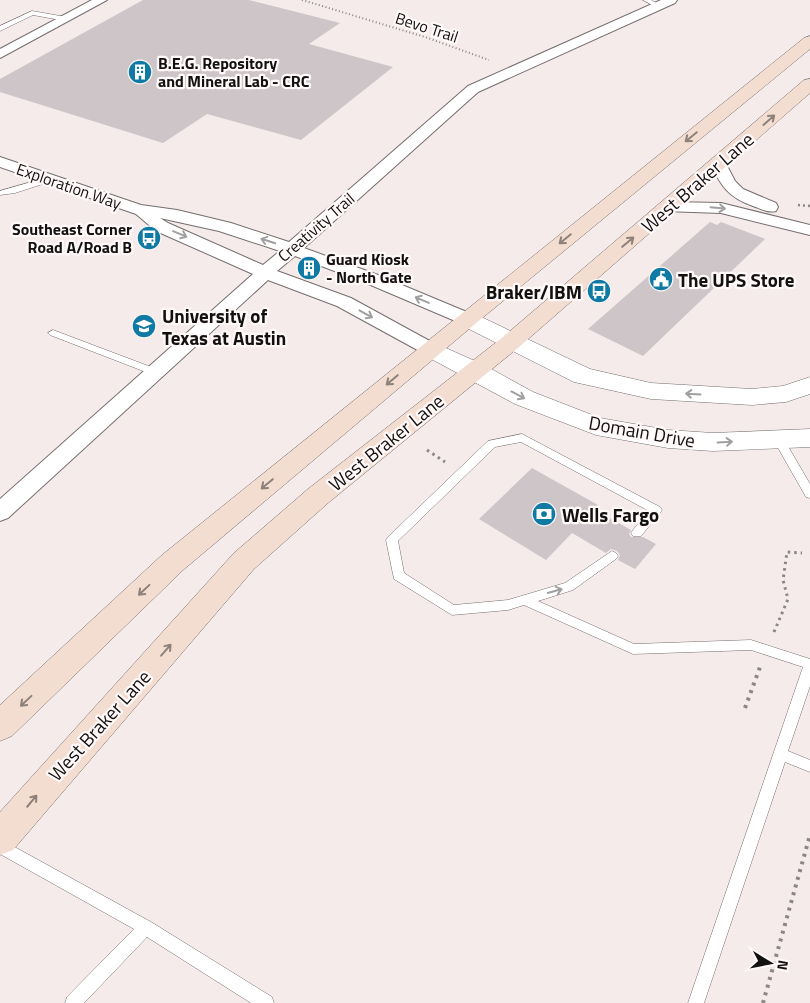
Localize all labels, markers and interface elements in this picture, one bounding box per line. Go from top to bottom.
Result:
street label: Bevo Trail [392,6,462,48]
place label: B.E.G. Repository and Mineral Lab - CRC [158,51,310,93]
building icon: B.E.G. Repository and Mineral Lab - CRC [127,59,153,85]
one-way arrow [762,114,775,125]
street label: West Braker Lane [634,125,760,239]
one-way arrow [685,131,698,142]
street label: Exploration Way [13,157,125,215]
street label: Creativity Trail [272,187,360,267]
one-way arrow [710,204,726,213]
place label: Southeast Corner Road A/Road B [12,217,132,259]
bus stop icon: Southeast Corner Road A/Road B [136,225,162,251]
one-way arrow [172,230,187,240]
one-way arrow [559,234,572,245]
one-way arrow [260,236,276,245]
one-way arrow [622,236,635,248]
place label: Guard Kiosk - North Gate [326,247,412,289]
building icon: Guard Kiosk - North Gate [296,255,322,281]
place label: The UPS Store [678,265,795,294]
public building icon: The UPS Store [648,266,674,292]
place label: Braker/IBM [486,277,582,306]
bus stop icon: Braker/IBM [586,278,612,304]
one-way arrow [415,294,430,304]
place label: University of Texas at Austin [162,301,286,352]
one-way arrow [358,309,373,319]
school or university icon: University of Texas at Austin [131,313,157,339]
one-way arrow [386,375,399,386]
street label: West Braker Lane [322,386,450,498]
one-way arrow [685,389,701,398]
one-way arrow [510,390,524,400]
street label: Domain Drive [586,407,698,455]
one-way arrow [717,437,733,446]
one-way arrow [261,478,274,490]
place label: Wells Fargo [562,500,659,529]
bank icon: Wells Fargo [531,501,557,527]
one-way arrow [138,584,150,596]
one-way arrow [546,586,562,596]
one-way arrow [160,644,172,657]
street label: West Braker Lane [41,663,157,787]
one-way arrow [20,695,32,707]
one-way arrow [26,794,37,807]
north arrow [745,938,795,988]
text: N [772,959,794,972]

